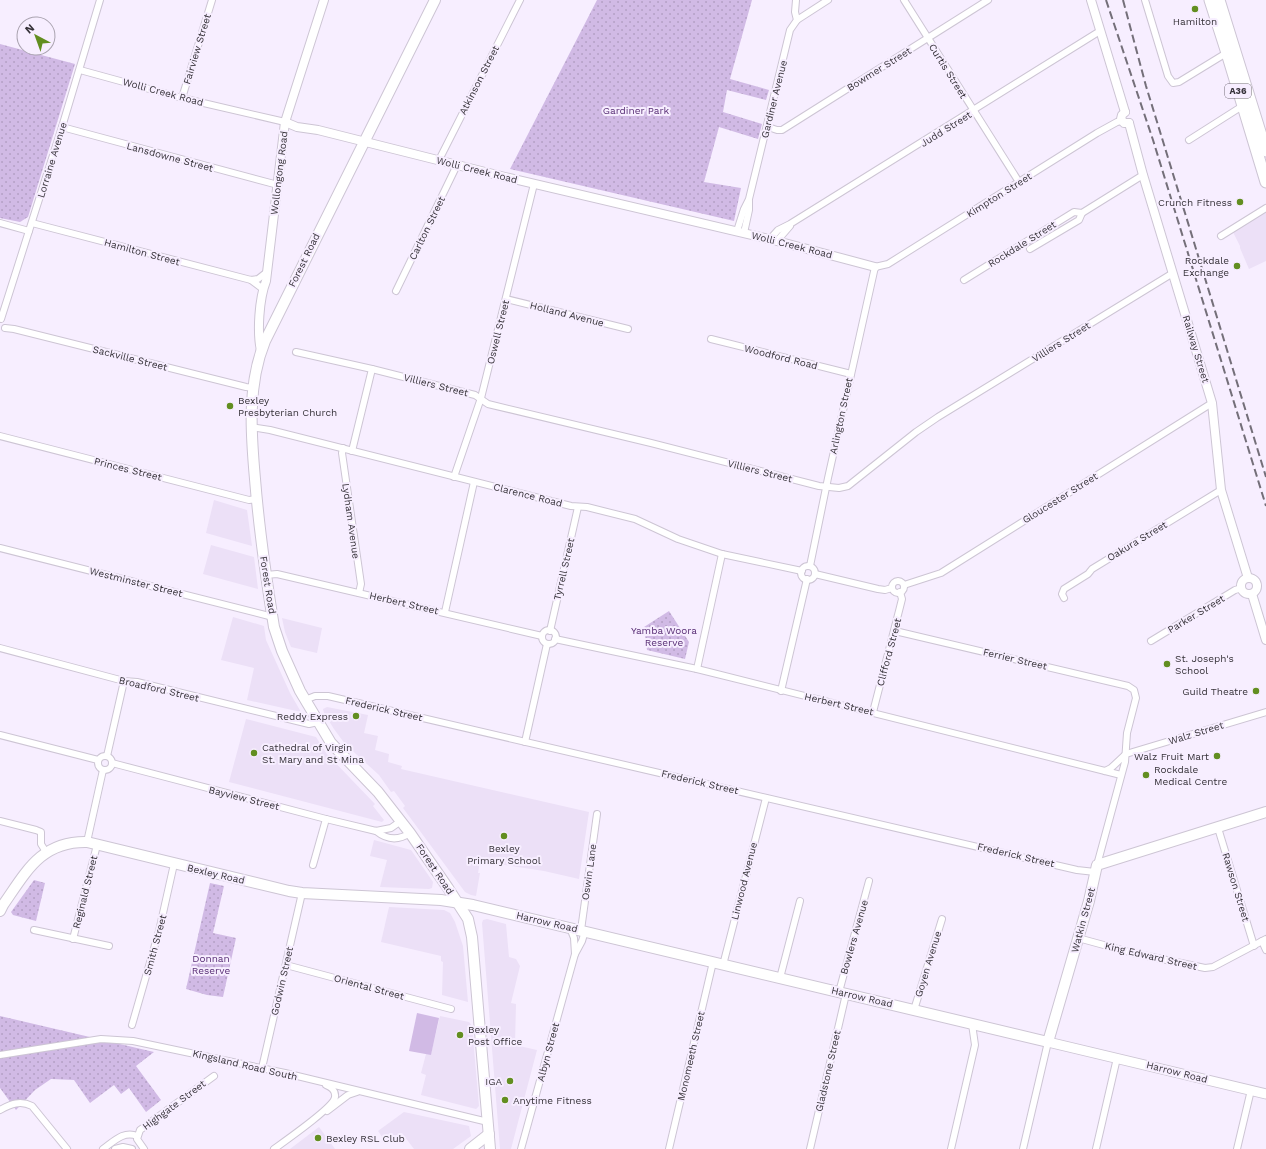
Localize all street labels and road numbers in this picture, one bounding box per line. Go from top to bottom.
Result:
street label: Fairview Street [181,12,213,86]
street label: Curtis Street [927,42,970,101]
street label: Atkinson Street [457,43,502,116]
street label: Bowmer Street [845,44,914,93]
street label: Gardiner Avenue [759,59,789,139]
street label: Wolli Creek Road [121,76,205,108]
road number: A36 [1225,84,1251,98]
street label: Judd Street [919,109,974,149]
street label: Lorraine Avenue [35,121,69,199]
street label: Wollongong Road [268,131,290,215]
street label: Lansdowne Street [126,140,215,174]
street label: Wolli Creek Road [435,155,519,185]
street label: Kimpton Street [964,170,1034,219]
street label: Carlton Street [407,194,447,262]
street label: Rockdale Street [986,218,1059,269]
street label: Wolli Creek Road [750,230,834,260]
street label: Forest Road [286,231,322,289]
street label: Hamilton Street [103,237,182,268]
street label: Oswell Street [485,298,511,365]
street label: Holland Avenue [529,299,605,329]
street label: Railway Street [1181,314,1212,385]
street label: Villiers Street [1030,319,1093,364]
street label: Sackville Street [92,343,169,373]
street label: Woodford Road [743,343,819,371]
street label: Villiers Street [402,372,470,399]
street label: Arlington Street [828,376,855,455]
street label: Princes Street [93,455,164,483]
street label: Villiers Street [726,458,794,485]
street label: Gloucester Street [1020,470,1100,526]
street label: Clarence Road [492,481,564,509]
street label: Lydham Avenue [340,482,362,560]
street label: Oakura Street [1105,518,1170,563]
street label: Tyrrell Street [552,536,577,601]
street label: Forest Road [258,555,278,615]
street label: Westminster Street [88,565,184,599]
street label: Herbert Street [368,590,440,616]
street label: Parker Street [1166,592,1227,635]
street label: Clifford Street [875,616,904,687]
street label: Ferrier Street [982,646,1049,672]
street label: Broadford Street [118,674,201,704]
street label: Herbert Street [803,691,875,717]
street label: Frederick Street [344,695,424,723]
street label: Walz Street [1167,719,1226,747]
street label: Frederick Street [660,768,740,796]
street label: Bayview Street [208,784,281,812]
street label: Linwood Avenue [729,841,759,921]
street label: Frederick Street [976,841,1056,869]
street label: Forest Road [414,842,456,896]
street label: Oswin Lane [580,843,598,901]
street label: Rawson Street [1220,851,1252,924]
street label: Reginald Street [71,854,100,930]
street label: Bexley Road [186,862,246,886]
street label: Watkin Street [1069,885,1097,954]
street label: Bowlers Avenue [838,898,870,976]
street label: Harrow Road [515,910,579,934]
street label: Smith Street [142,913,169,977]
street label: Goyen Avenue [913,929,943,998]
street label: King Edward Street [1104,940,1199,972]
street label: Godwin Street [269,945,295,1016]
street label: Oriental Street [333,972,406,1002]
street label: Harrow Road [830,985,894,1009]
street label: Monomeeth Street [675,1009,707,1102]
street label: Albyn Street [535,1021,561,1083]
street label: Gladstone Street [813,1028,843,1113]
street label: Kingsland Road South [191,1048,299,1082]
street label: Harrow Road [1145,1059,1209,1085]
street label: Highgate Street [140,1077,208,1132]

